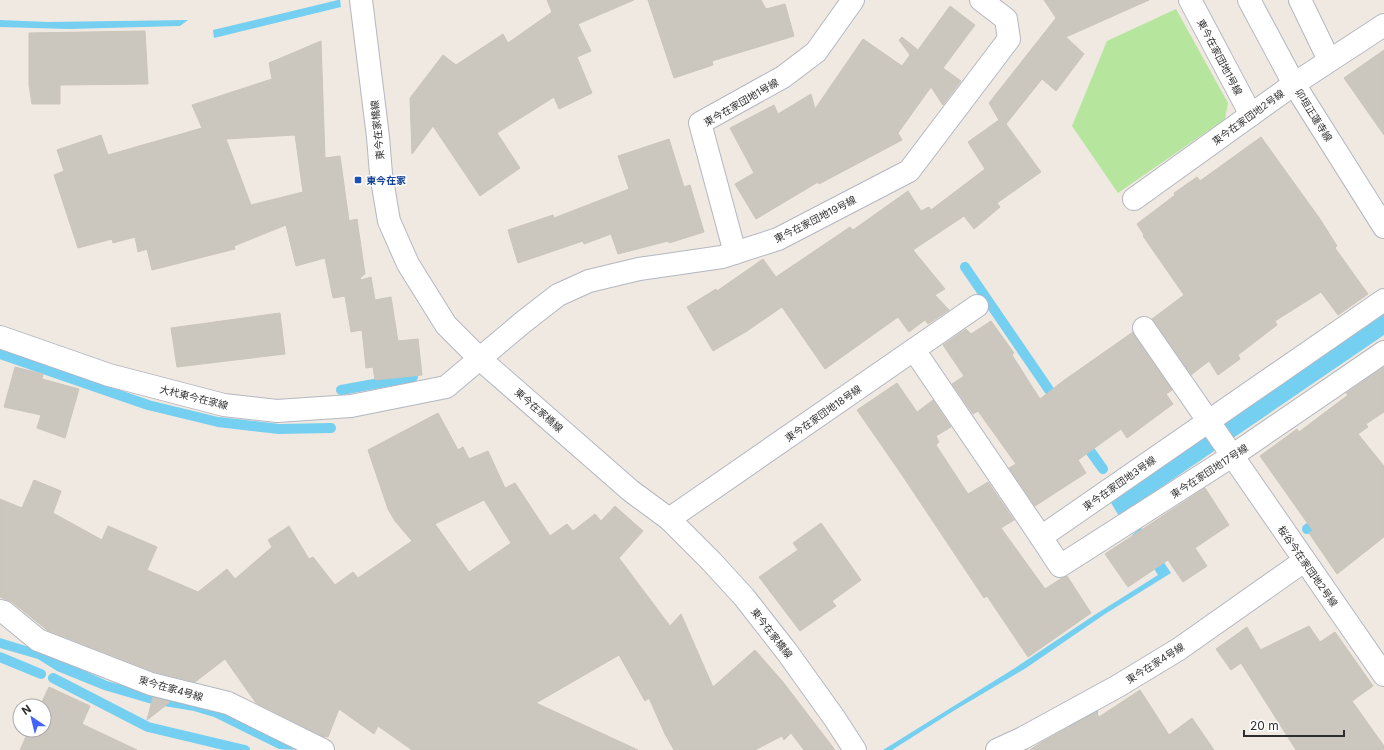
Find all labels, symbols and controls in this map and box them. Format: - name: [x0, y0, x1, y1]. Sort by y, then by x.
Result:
- street label: 東今在家団地1号線: [1195, 17, 1245, 97]
- street label: 東今在家団地1号線: [702, 76, 780, 128]
- street label: 卯垣正蓮寺線: [1293, 86, 1335, 144]
- street label: 東今在家団地2号線: [1210, 87, 1286, 147]
- street label: 東今在家橋線: [368, 100, 386, 160]
- place label: 東今在家: [366, 174, 406, 186]
- marker: 東今在家: [353, 175, 363, 185]
- street label: 東今在家団地19号線: [772, 193, 858, 245]
- street label: 東今在家団地18号線: [783, 382, 863, 444]
- street label: 大杙東今在家線: [159, 383, 229, 411]
- street label: 東今在家橋線: [512, 386, 566, 434]
- street label: 東今在家団地17号線: [1168, 442, 1250, 500]
- street label: 東今在家団地3号線: [1080, 453, 1158, 513]
- street label: 桜谷今在家団地2号線: [1276, 523, 1340, 609]
- street label: 東今在家橋線: [749, 606, 795, 660]
- street label: 東今在家4号線: [1124, 640, 1186, 686]
- street label: 東今在家4号線: [137, 673, 205, 703]
- north arrow: [12, 698, 52, 738]
- text: N: [19, 702, 34, 718]
- scale bar: [1244, 712, 1344, 738]
- text: 20 m: [1250, 718, 1279, 733]

